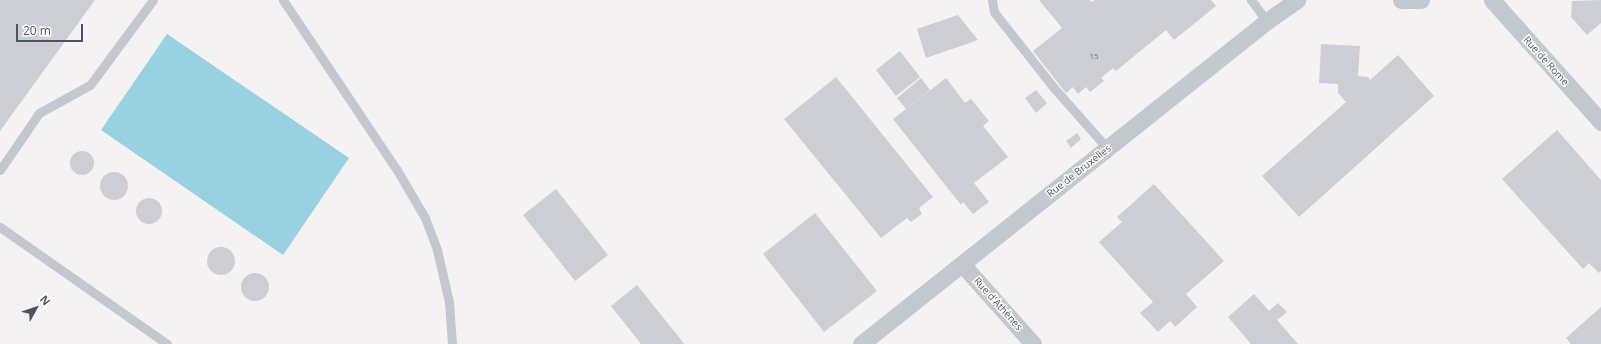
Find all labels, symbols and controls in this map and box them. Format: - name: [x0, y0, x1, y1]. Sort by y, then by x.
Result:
- scale bar: [18, 16, 85, 42]
- text: 20 m: [23, 22, 51, 39]
- street label: Rue de Rome: [1521, 34, 1571, 88]
- house number: 15: [1089, 51, 1099, 61]
- street label: Rue de Bruxelles: [1045, 142, 1113, 200]
- street label: Rue d'Athènes: [971, 275, 1025, 333]
- north arrow: [16, 288, 56, 328]
- text: N: [37, 292, 54, 308]

